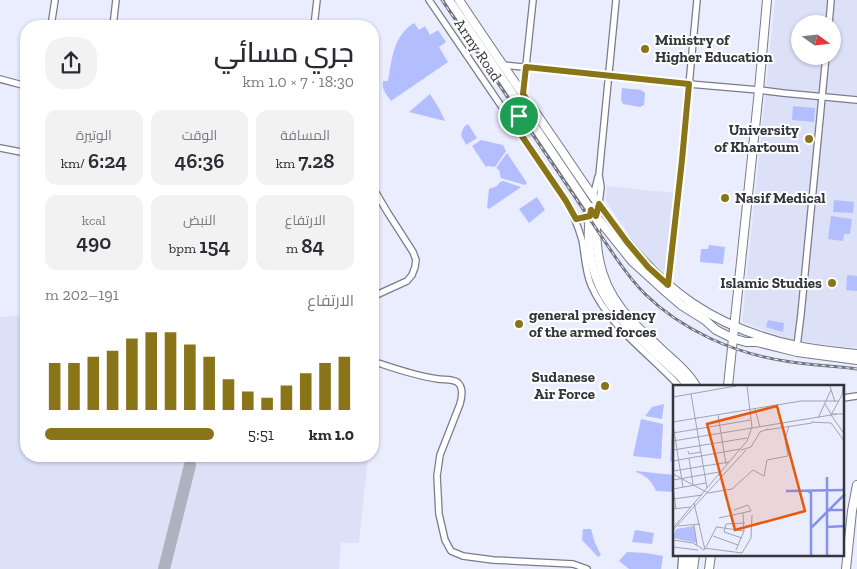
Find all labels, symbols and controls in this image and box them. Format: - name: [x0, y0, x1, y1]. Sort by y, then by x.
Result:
- street label: Army Road: [451, 15, 506, 85]
- north arrow: [791, 15, 841, 65]
- map controls: [791, 15, 841, 65]
- place label: Ministry of Higher Education: [655, 31, 773, 66]
- text: جري مسائي: [214, 36, 354, 69]
- button: share: [45, 37, 97, 89]
- marker: Ministry of Higher Education: [639, 43, 651, 55]
- text: 18:30 · 7 × 1.0 km: [242, 72, 354, 91]
- pin: [498, 95, 540, 137]
- icon: arrive: [505, 102, 533, 130]
- place label: University of Khartoum: [714, 121, 799, 156]
- text: الوتيرة: [76, 127, 112, 144]
- text: الوقت: [182, 127, 217, 144]
- text: المسافة: [280, 127, 330, 144]
- marker: University of Khartoum: [803, 133, 815, 145]
- text: 6:24: [88, 148, 127, 173]
- text: 46:36: [175, 148, 225, 173]
- text: 7.28: [298, 148, 335, 173]
- text: /km: [61, 155, 88, 172]
- text: km: [276, 155, 298, 172]
- place label: Nasif Medical: [735, 189, 826, 207]
- marker: Nasif Medical: [719, 192, 731, 204]
- text: kcal: [82, 212, 106, 229]
- text: النبض: [183, 212, 216, 229]
- text: الارتفاع: [285, 212, 326, 229]
- text: 490: [76, 229, 111, 254]
- text: 154: [199, 233, 230, 258]
- text: 84: [301, 233, 324, 258]
- text: bpm: [169, 240, 199, 257]
- text: m: [286, 240, 301, 257]
- place label: Islamic Studies: [720, 274, 822, 292]
- marker: Islamic Studies: [826, 277, 838, 289]
- text: 191–202 m: [45, 285, 119, 304]
- text: الارتفاع: [307, 291, 354, 310]
- place label: general presidency of the armed forces: [529, 306, 656, 341]
- marker: general presidency of the armed forces: [513, 318, 525, 330]
- place label: Sudanese Air Force: [531, 368, 595, 403]
- marker: Sudanese Air Force: [599, 380, 611, 392]
- inset map: [673, 385, 844, 556]
- text: 5:51: [248, 425, 274, 444]
- text: 1.0 km: [309, 425, 354, 444]

